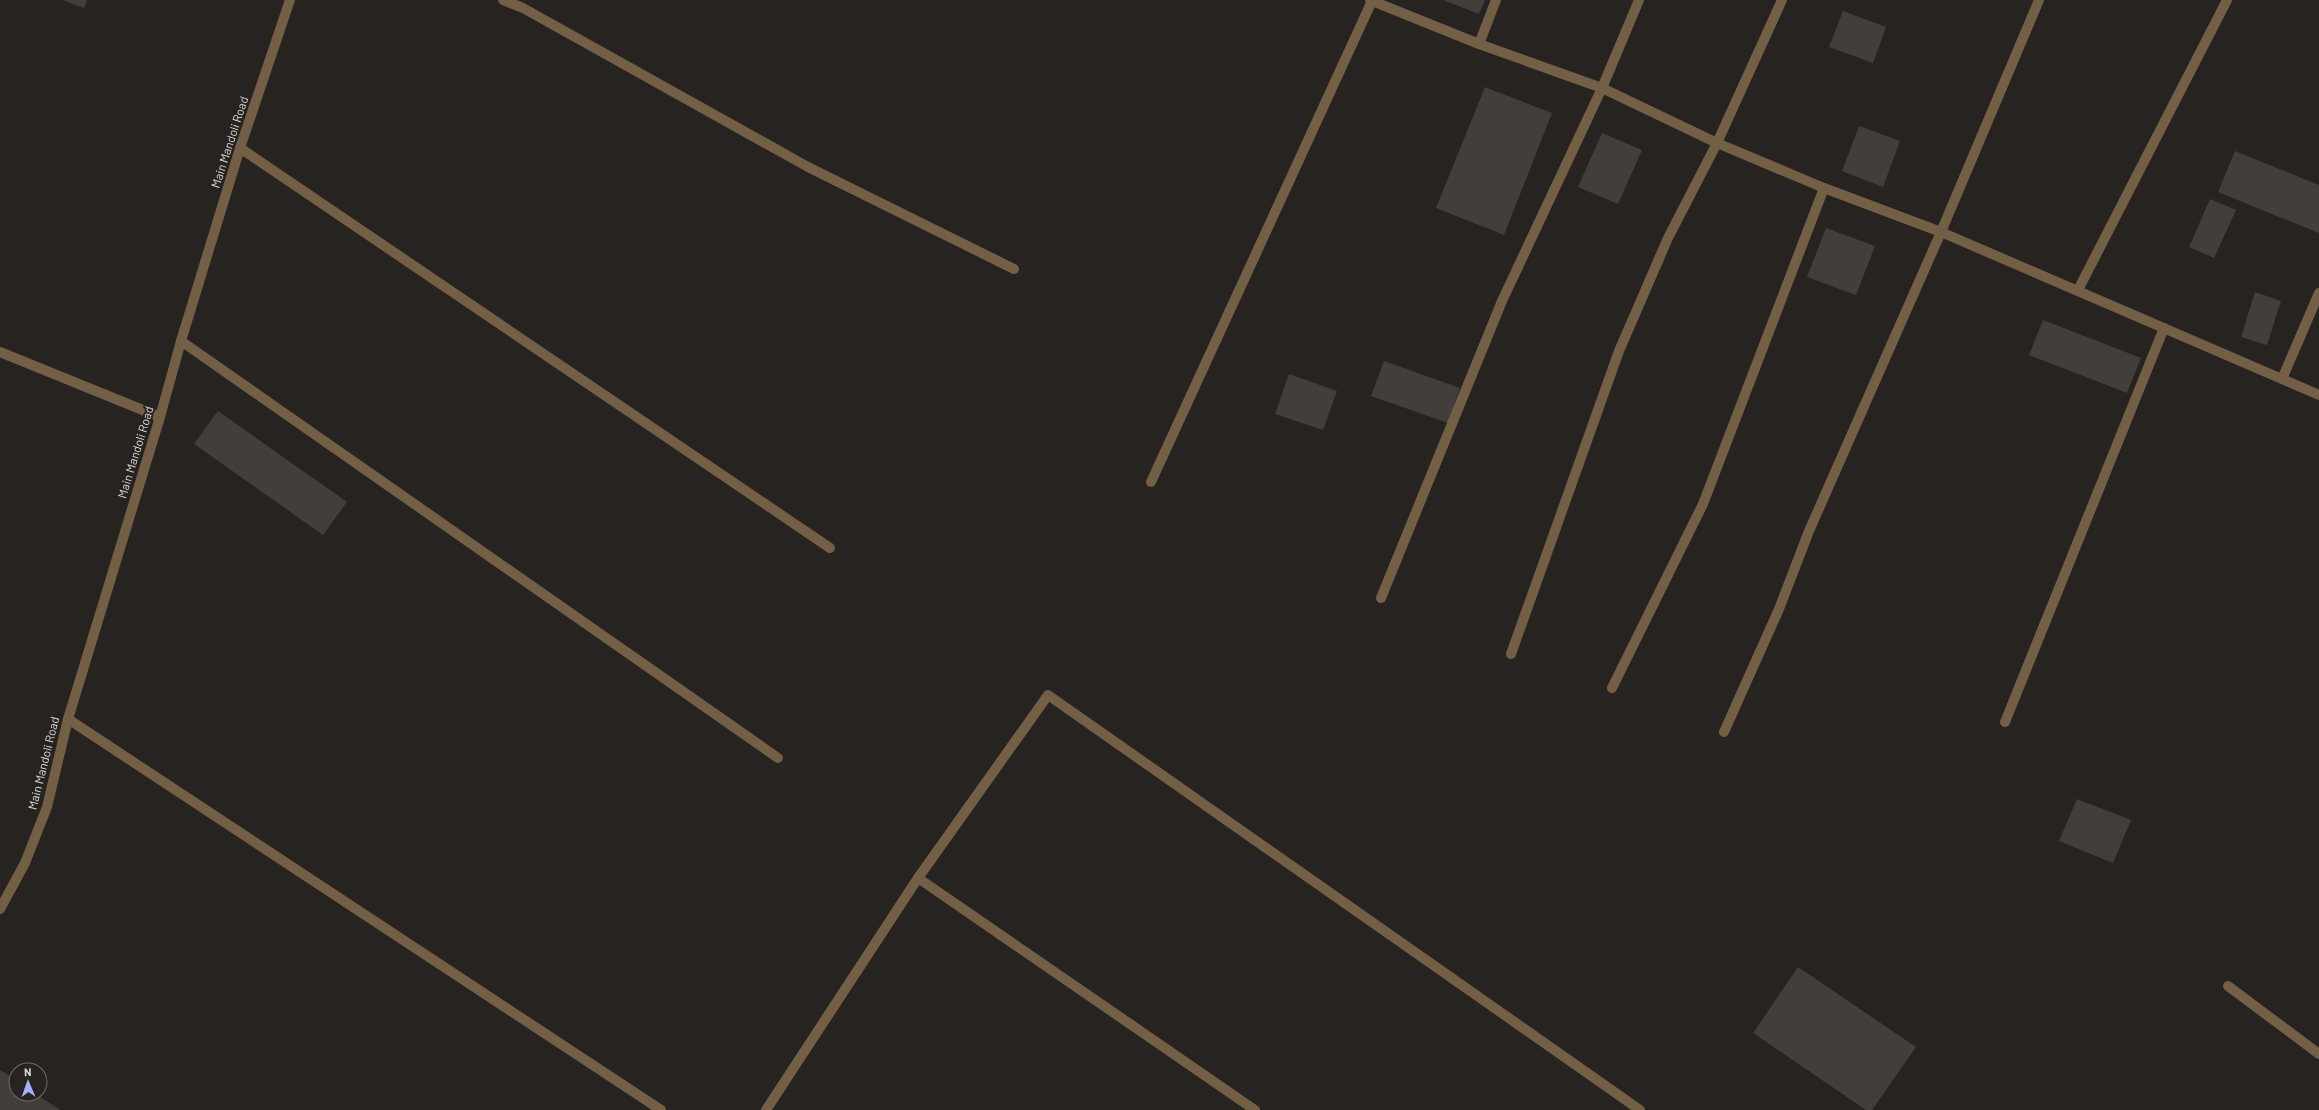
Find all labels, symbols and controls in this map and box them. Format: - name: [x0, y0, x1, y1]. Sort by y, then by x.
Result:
- street label: Main Mandoli Road: [208, 94, 250, 190]
- street label: Main Mandoli Road: [114, 404, 156, 500]
- street label: Main Mandoli Road: [25, 715, 61, 811]
- north arrow: [8, 1062, 48, 1102]
- text: N: [24, 1065, 32, 1078]

